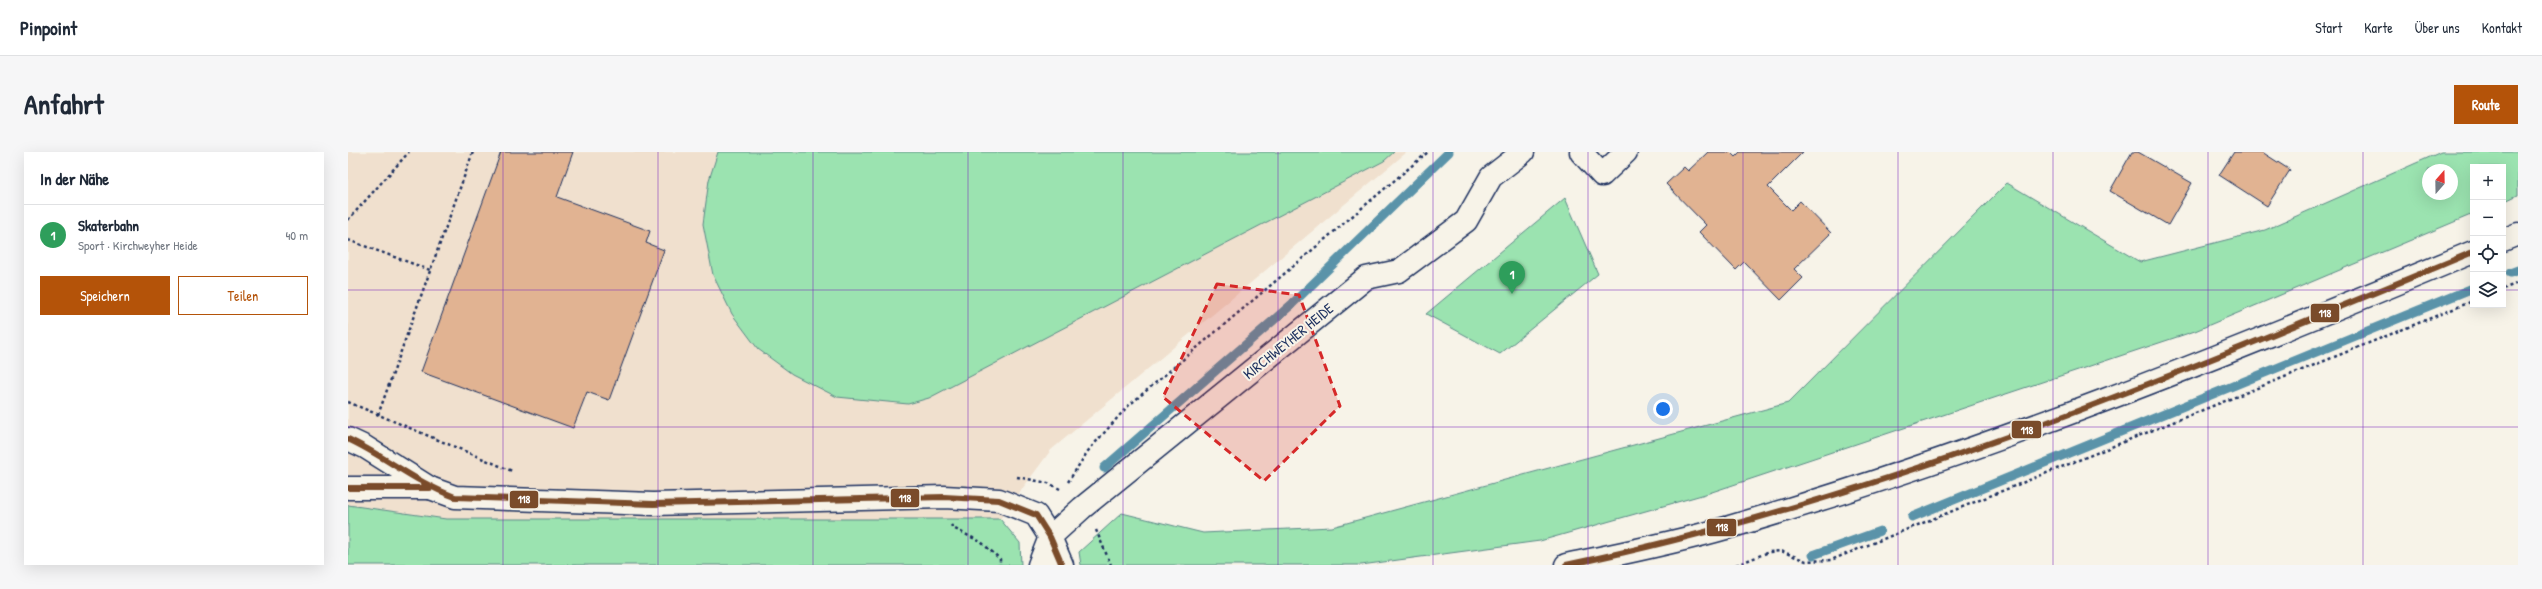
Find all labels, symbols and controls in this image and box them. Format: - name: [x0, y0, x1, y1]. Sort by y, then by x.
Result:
- text: Pinpoint: [20, 15, 77, 41]
- text: Start: [2315, 18, 2342, 37]
- text: Karte: [2364, 18, 2393, 37]
- text: Über uns: [2415, 18, 2460, 37]
- text: Kontakt: [2482, 18, 2522, 37]
- text: Anfahrt: [24, 85, 104, 123]
- button: Route: [2454, 85, 2518, 124]
- north arrow: [2422, 164, 2458, 200]
- map controls: [2470, 164, 2506, 308]
- button: +: [2470, 164, 2506, 200]
- text: In der Nähe: [40, 167, 109, 190]
- button: −: [2470, 200, 2506, 236]
- text: Skaterbahn: [78, 215, 139, 236]
- text: 1: [51, 226, 55, 244]
- text: 40 m: [285, 226, 308, 244]
- text: Sport · Kirchweyher Heide: [78, 236, 198, 254]
- button: locate: [2470, 236, 2506, 272]
- pin: 1: [1499, 261, 1525, 294]
- button: layers: [2470, 272, 2506, 308]
- button: Speichern: [40, 276, 170, 315]
- button: Teilen: [178, 276, 308, 315]
- street label: KIRCHWEYHER HEIDE: [1238, 298, 1338, 384]
- line badge: 118: [2310, 303, 2340, 323]
- text: 118: [2319, 306, 2332, 320]
- your location: [1653, 399, 1673, 419]
- line badge: 118: [2011, 420, 2042, 439]
- text: 118: [2021, 423, 2034, 437]
- line badge: 118: [890, 488, 920, 508]
- line badge: 118: [509, 490, 539, 509]
- text: 118: [899, 491, 912, 505]
- text: 118: [518, 492, 531, 506]
- line badge: 118: [1706, 518, 1737, 537]
- text: 118: [1716, 520, 1729, 534]

